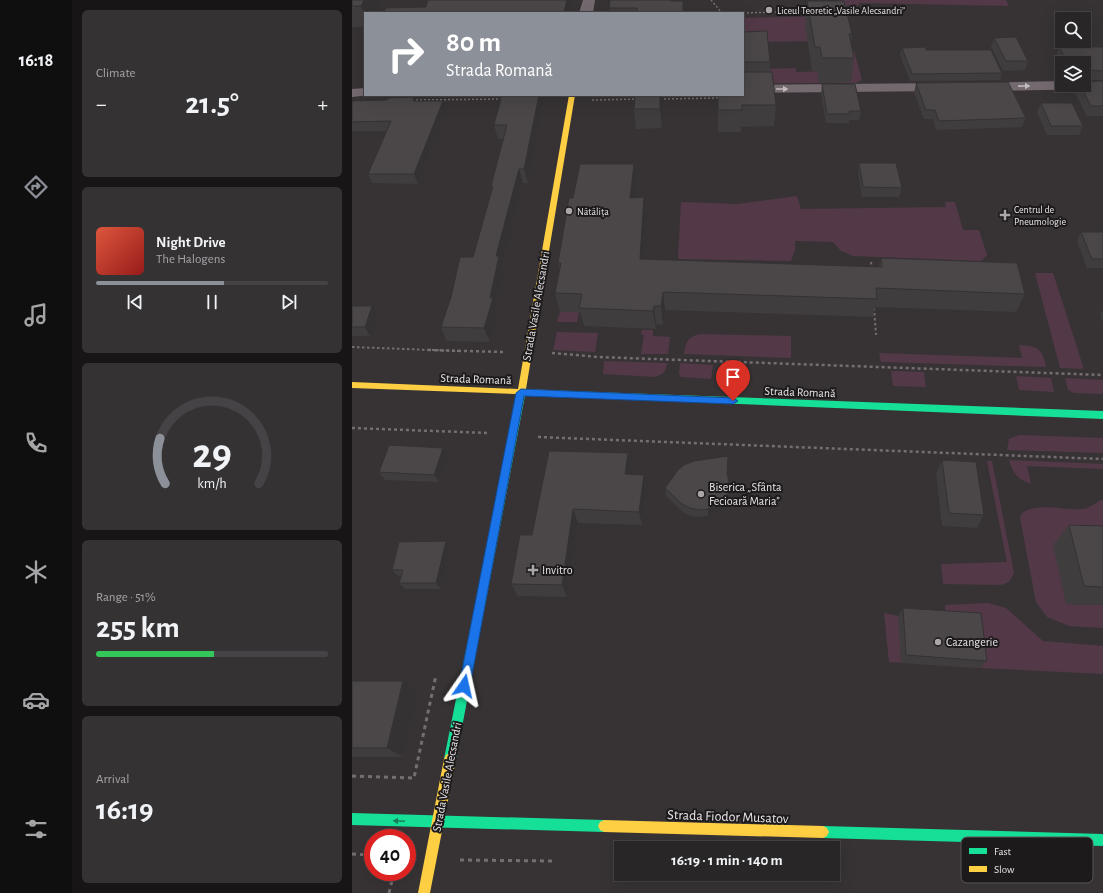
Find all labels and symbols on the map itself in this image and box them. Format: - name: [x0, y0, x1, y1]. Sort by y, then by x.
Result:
- marker: Liceul Teoretic „Vasile Alecsandri”: [764, 5, 774, 15]
- place label: Liceul Teoretic „Vasile Alecsandri”: [777, 6, 905, 16]
- one-way arrow: [1018, 83, 1031, 89]
- one-way arrow: [776, 86, 789, 92]
- place label: Centrul de Pneumologie: [1014, 205, 1066, 227]
- marker: Nătălița: [564, 206, 574, 216]
- place label: Nătălița: [577, 207, 609, 218]
- marker: Centrul de Pneumologie: [999, 209, 1011, 221]
- street label: Strada Vasile Alecsandri: [520, 250, 552, 362]
- pin: [716, 360, 750, 401]
- street label: Strada Romană: [440, 372, 512, 386]
- street label: Strada Romană: [764, 385, 836, 399]
- place label: Biserica „Sfânta Fecioară Maria”: [709, 481, 782, 507]
- marker: Biserica „Sfânta Fecioară Maria”: [696, 489, 706, 499]
- marker: Invitro: [527, 564, 539, 576]
- place label: Invitro: [542, 564, 573, 576]
- place label: Cazangerie: [946, 636, 998, 648]
- marker: Cazangerie: [933, 637, 943, 647]
- position arrow: [443, 665, 485, 707]
- street label: Strada Vasile Alecsandri: [431, 721, 463, 833]
- street label: Strada Fiodor Musatov: [667, 808, 789, 826]
- one-way arrow: [392, 818, 405, 824]
- speed limit sign: 40: [364, 829, 416, 881]
- legend: [961, 837, 1093, 883]
- text: Fast: [994, 846, 1012, 857]
- text: Slow: [994, 864, 1015, 875]

